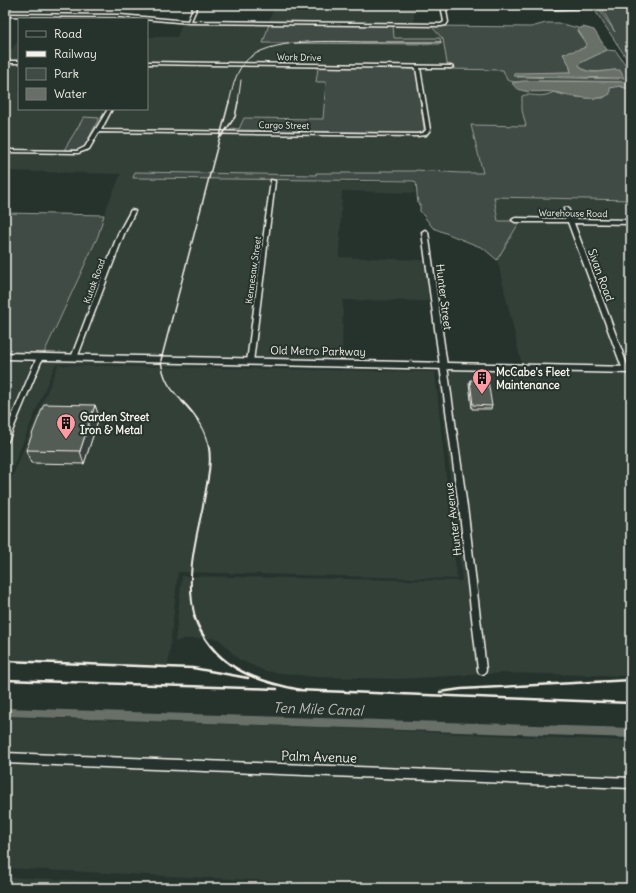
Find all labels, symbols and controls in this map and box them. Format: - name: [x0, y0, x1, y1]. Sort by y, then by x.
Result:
- legend: [18, 18, 148, 110]
- text: Road: [54, 26, 82, 41]
- text: Railway: [54, 46, 97, 61]
- street label: Work Drive: [277, 51, 322, 63]
- text: Park: [54, 66, 79, 81]
- text: Water: [54, 86, 87, 101]
- street label: Cargo Street: [259, 119, 309, 131]
- street label: Warehouse Road: [538, 207, 608, 219]
- street label: Kennesaw Street: [243, 236, 263, 304]
- street label: Sivan Road: [585, 247, 617, 304]
- street label: Kutak Road: [81, 257, 107, 305]
- street label: Hunter Street: [433, 263, 455, 331]
- street label: Old Metro Parkway: [270, 343, 366, 359]
- place label: McCabe's Fleet Maintenance: [496, 365, 570, 392]
- building icon: McCabe's Fleet Maintenance: [471, 367, 493, 395]
- place label: Garden Street Iron & Metal: [80, 410, 150, 437]
- building icon: Garden Street Iron & Metal: [55, 412, 77, 440]
- street label: Hunter Avenue: [442, 481, 464, 557]
- water label: Ten Mile Canal: [273, 698, 365, 720]
- street label: Palm Avenue: [281, 747, 357, 767]

